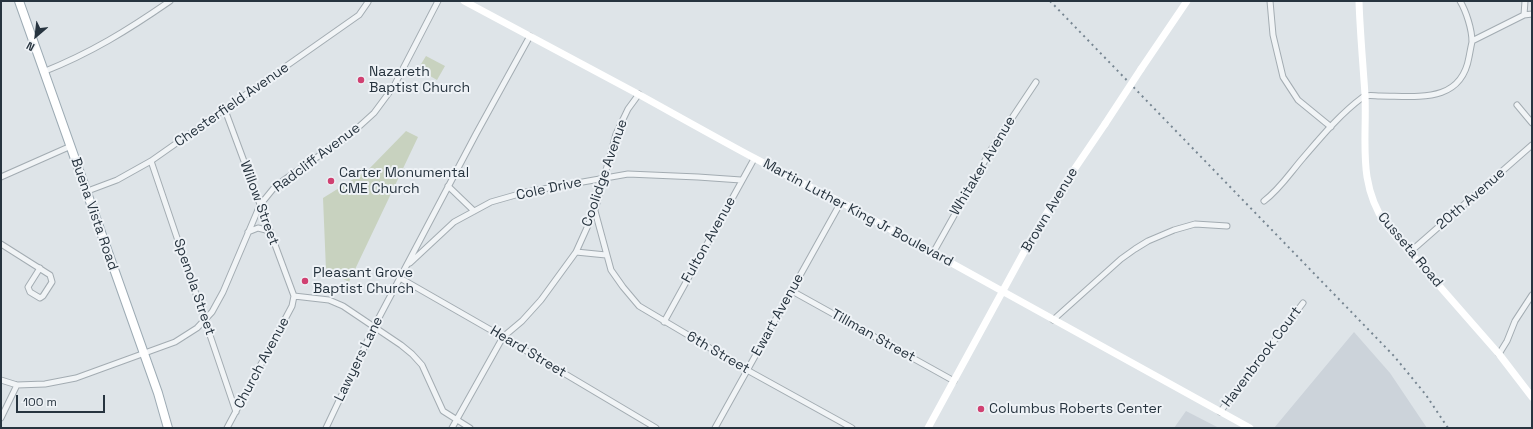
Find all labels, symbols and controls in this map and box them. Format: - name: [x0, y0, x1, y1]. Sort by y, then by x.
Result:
- north arrow: [16, 16, 56, 56]
- text: N: [24, 39, 37, 55]
- street label: Chesterfield Avenue: [172, 59, 292, 151]
- place label: Nazareth Baptist Church: [369, 64, 470, 96]
- marker: Nazareth Baptist Church: [356, 75, 366, 85]
- street label: Whitaker Avenue: [947, 113, 1019, 219]
- street label: Coolidge Avenue: [579, 117, 631, 229]
- street label: Radcliff Avenue: [270, 120, 364, 196]
- street label: Buena Vista Road: [67, 155, 121, 273]
- street label: Martin Luther King Jr Boulevard: [760, 156, 956, 270]
- street label: Willow Street: [236, 158, 282, 248]
- place label: Carter Monumental CME Church: [339, 165, 469, 198]
- street label: Brown Avenue: [1018, 165, 1082, 255]
- street label: 20th Avenue: [1433, 165, 1509, 233]
- street label: Cole Drive: [515, 174, 583, 204]
- marker: Carter Monumental CME Church: [326, 176, 336, 186]
- street label: Fulton Avenue: [678, 194, 740, 286]
- street label: Cusseta Road: [1374, 209, 1446, 291]
- street label: Spenola Street: [170, 237, 218, 337]
- place label: Pleasant Grove Baptist Church: [313, 265, 414, 298]
- street label: Ewart Avenue: [748, 271, 808, 359]
- marker: Pleasant Grove Baptist Church: [300, 276, 310, 286]
- street label: Havenbrook Court: [1219, 303, 1305, 411]
- street label: Tillman Street: [828, 306, 918, 366]
- street label: Church Avenue: [231, 314, 293, 412]
- street label: Lawyers Lane: [331, 314, 387, 404]
- street label: Heard Street: [487, 323, 569, 381]
- street label: 6th Street: [683, 328, 753, 378]
- scale bar: [18, 387, 107, 413]
- text: 100 m: [23, 394, 57, 410]
- place label: Columbus Roberts Center: [989, 401, 1162, 417]
- marker: Columbus Roberts Center: [976, 404, 986, 414]

